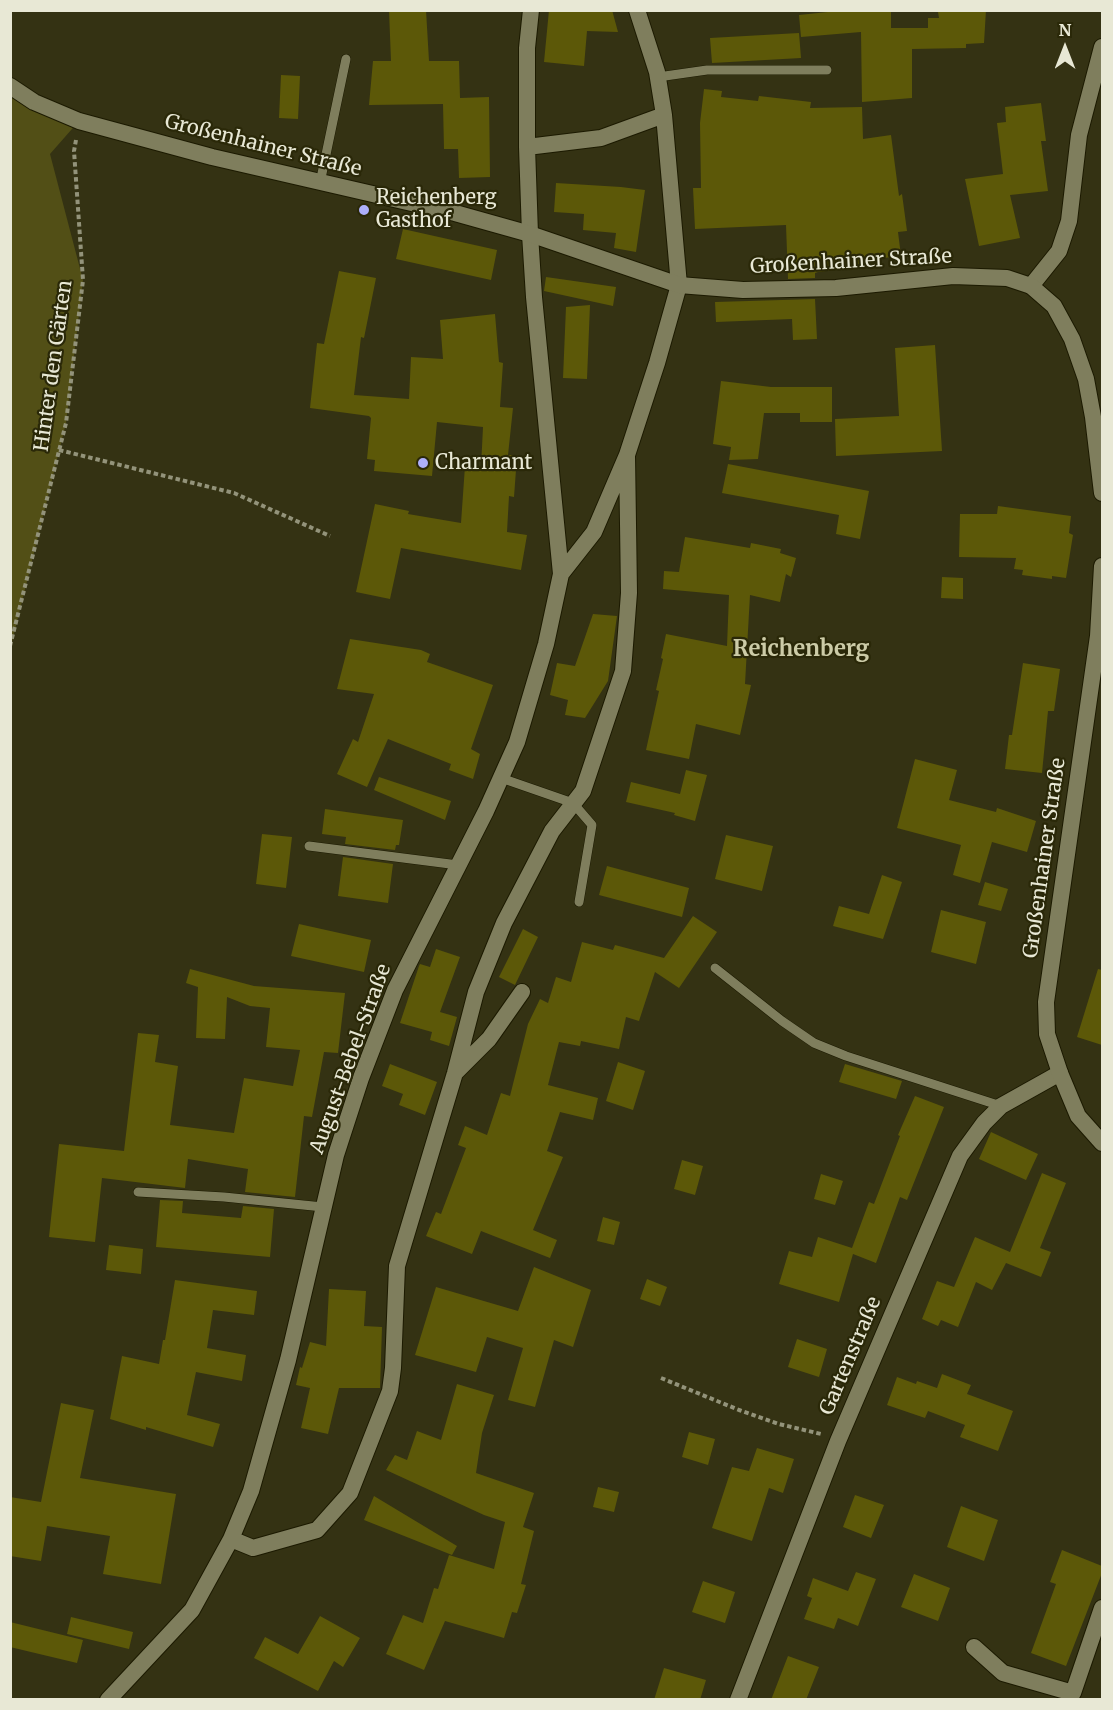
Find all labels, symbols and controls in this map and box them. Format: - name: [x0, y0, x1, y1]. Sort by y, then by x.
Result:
- north arrow: [1035, 18, 1095, 78]
- text: N: [1059, 20, 1071, 40]
- street label: Großenhainer Straße: [162, 110, 364, 182]
- place label: Reichenberg Gasthof: [376, 186, 497, 233]
- marker: Reichenberg Gasthof: [357, 203, 371, 217]
- street label: Großenhainer Straße: [750, 245, 952, 279]
- street label: Hinter den Gärten: [30, 279, 78, 453]
- place label: Charmant: [435, 451, 532, 475]
- marker: Charmant: [416, 456, 430, 470]
- district label: Reichenberg: [733, 637, 869, 663]
- street label: Großenhainer Straße: [1019, 756, 1071, 960]
- street label: August-Bebel-Straße: [305, 961, 397, 1157]
- street label: Gartenstraße: [815, 1293, 887, 1419]

